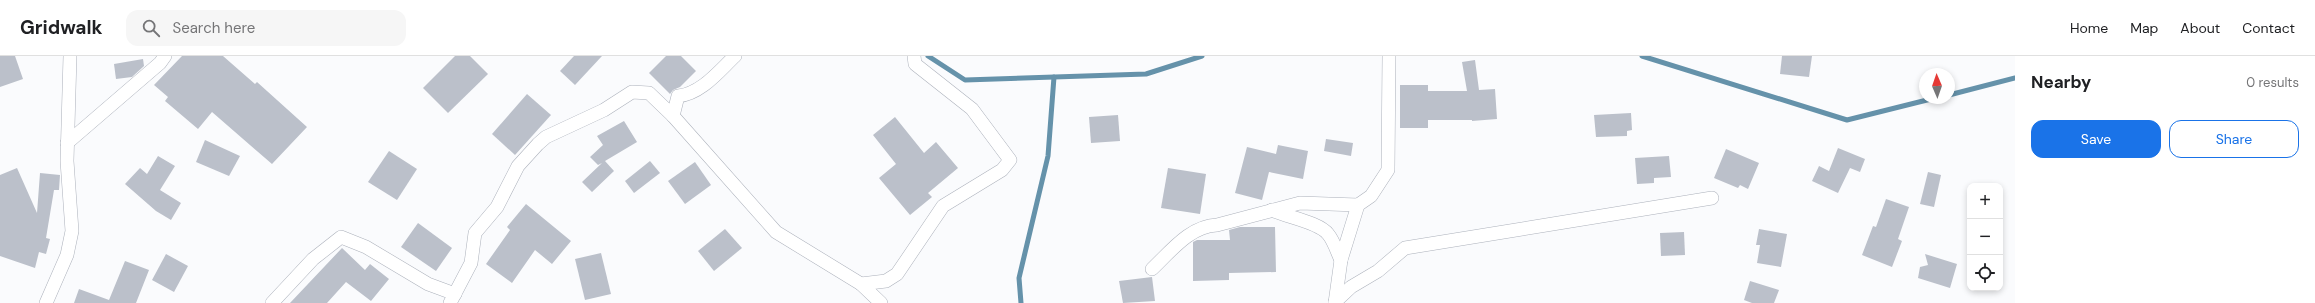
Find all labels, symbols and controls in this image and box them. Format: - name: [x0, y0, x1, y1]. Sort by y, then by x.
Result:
- search box: [126, 10, 406, 46]
- text: Gridwalk: [20, 15, 102, 40]
- icon: search: [140, 17, 162, 39]
- text: Search here: [172, 18, 255, 38]
- text: Home: [2070, 19, 2108, 37]
- text: Map: [2130, 19, 2158, 37]
- text: About: [2180, 19, 2220, 37]
- text: Contact: [2242, 19, 2295, 37]
- north arrow: [1919, 68, 1955, 104]
- text: Nearby: [2031, 71, 2091, 93]
- text: 0 results: [2246, 74, 2299, 91]
- button: Save: [2031, 120, 2161, 158]
- button: Share: [2169, 120, 2299, 158]
- map controls: [1967, 183, 2003, 291]
- button: +: [1967, 183, 2003, 219]
- button: −: [1967, 219, 2003, 255]
- button: locate: [1967, 255, 2003, 291]

